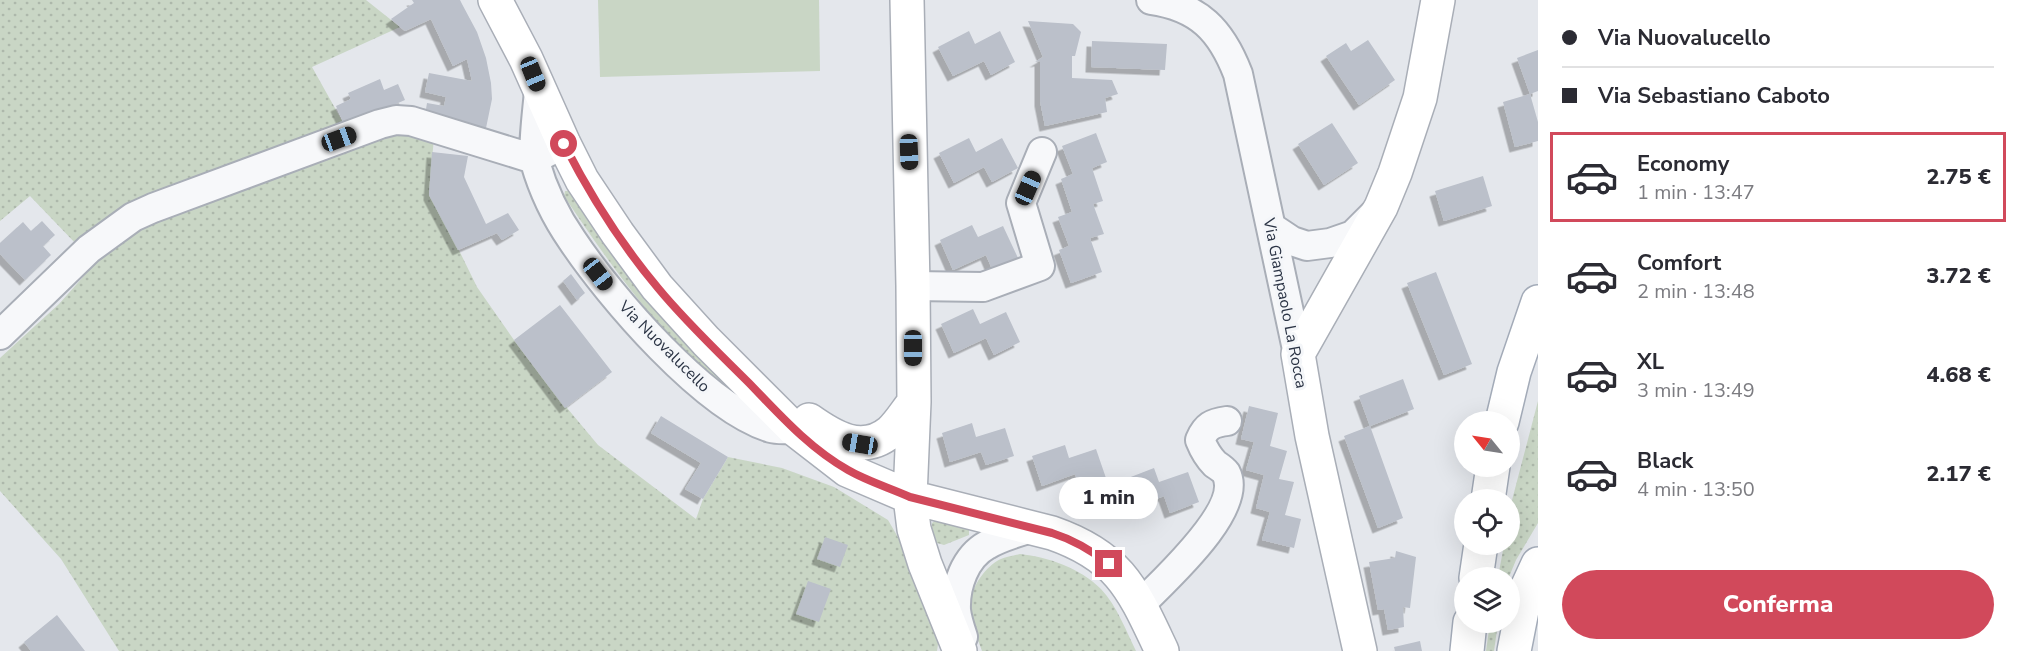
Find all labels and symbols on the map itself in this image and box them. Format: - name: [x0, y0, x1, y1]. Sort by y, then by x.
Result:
- car: [518, 54, 548, 94]
- car: [319, 124, 359, 154]
- route start: [550, 130, 577, 157]
- car: [899, 134, 919, 170]
- car: [1012, 168, 1044, 208]
- street label: Via Giampaolo La Rocca: [1258, 215, 1312, 390]
- car: [580, 254, 616, 294]
- street label: Via Nuovalucello: [613, 295, 715, 397]
- car: [904, 330, 922, 366]
- north arrow: [1454, 411, 1520, 477]
- car: [841, 432, 879, 456]
- callout: 1 min: [1060, 477, 1158, 519]
- route end: [1095, 550, 1122, 577]

